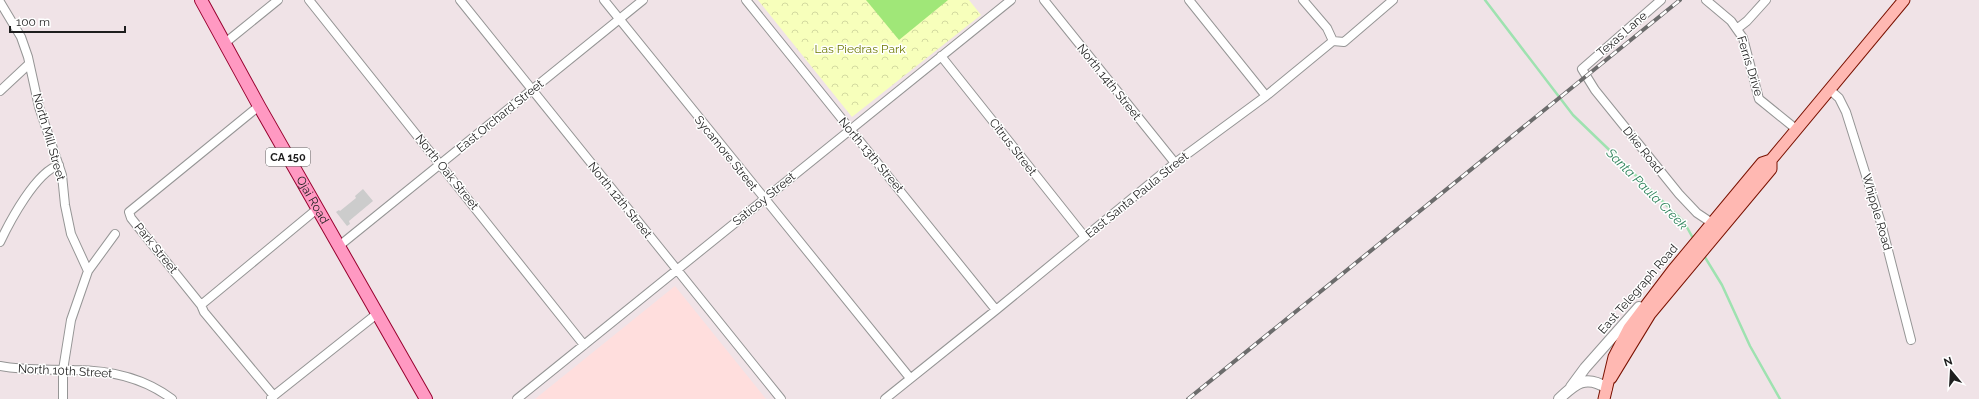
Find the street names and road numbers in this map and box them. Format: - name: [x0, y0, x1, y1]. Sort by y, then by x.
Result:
- street label: Texas Lane: [1594, 8, 1650, 60]
- street label: Ferris Drive: [1734, 34, 1766, 98]
- street label: North 14th Street: [1074, 41, 1144, 123]
- street label: East Orchard Street: [454, 77, 546, 155]
- street label: North Mill Street: [30, 92, 68, 182]
- street label: Sycamore Street: [692, 113, 760, 193]
- street label: North 13th Street: [836, 115, 906, 195]
- street label: Citrus Street: [986, 116, 1040, 178]
- street label: Dike Road: [1620, 124, 1666, 176]
- street label: North Oak Street: [412, 132, 482, 212]
- road number: CA 150: [266, 148, 310, 166]
- street label: East Santa Paula Street: [1083, 149, 1191, 241]
- street label: North 12th Street: [585, 159, 655, 241]
- street label: Saticoy Street: [730, 170, 798, 228]
- street label: Whipple Road: [1859, 172, 1895, 252]
- street label: Ojai Road: [293, 174, 332, 226]
- street label: Park Street: [131, 220, 181, 276]
- street label: East Telegraph Road: [1595, 241, 1681, 337]
- street label: North 10th Street: [17, 362, 113, 380]

